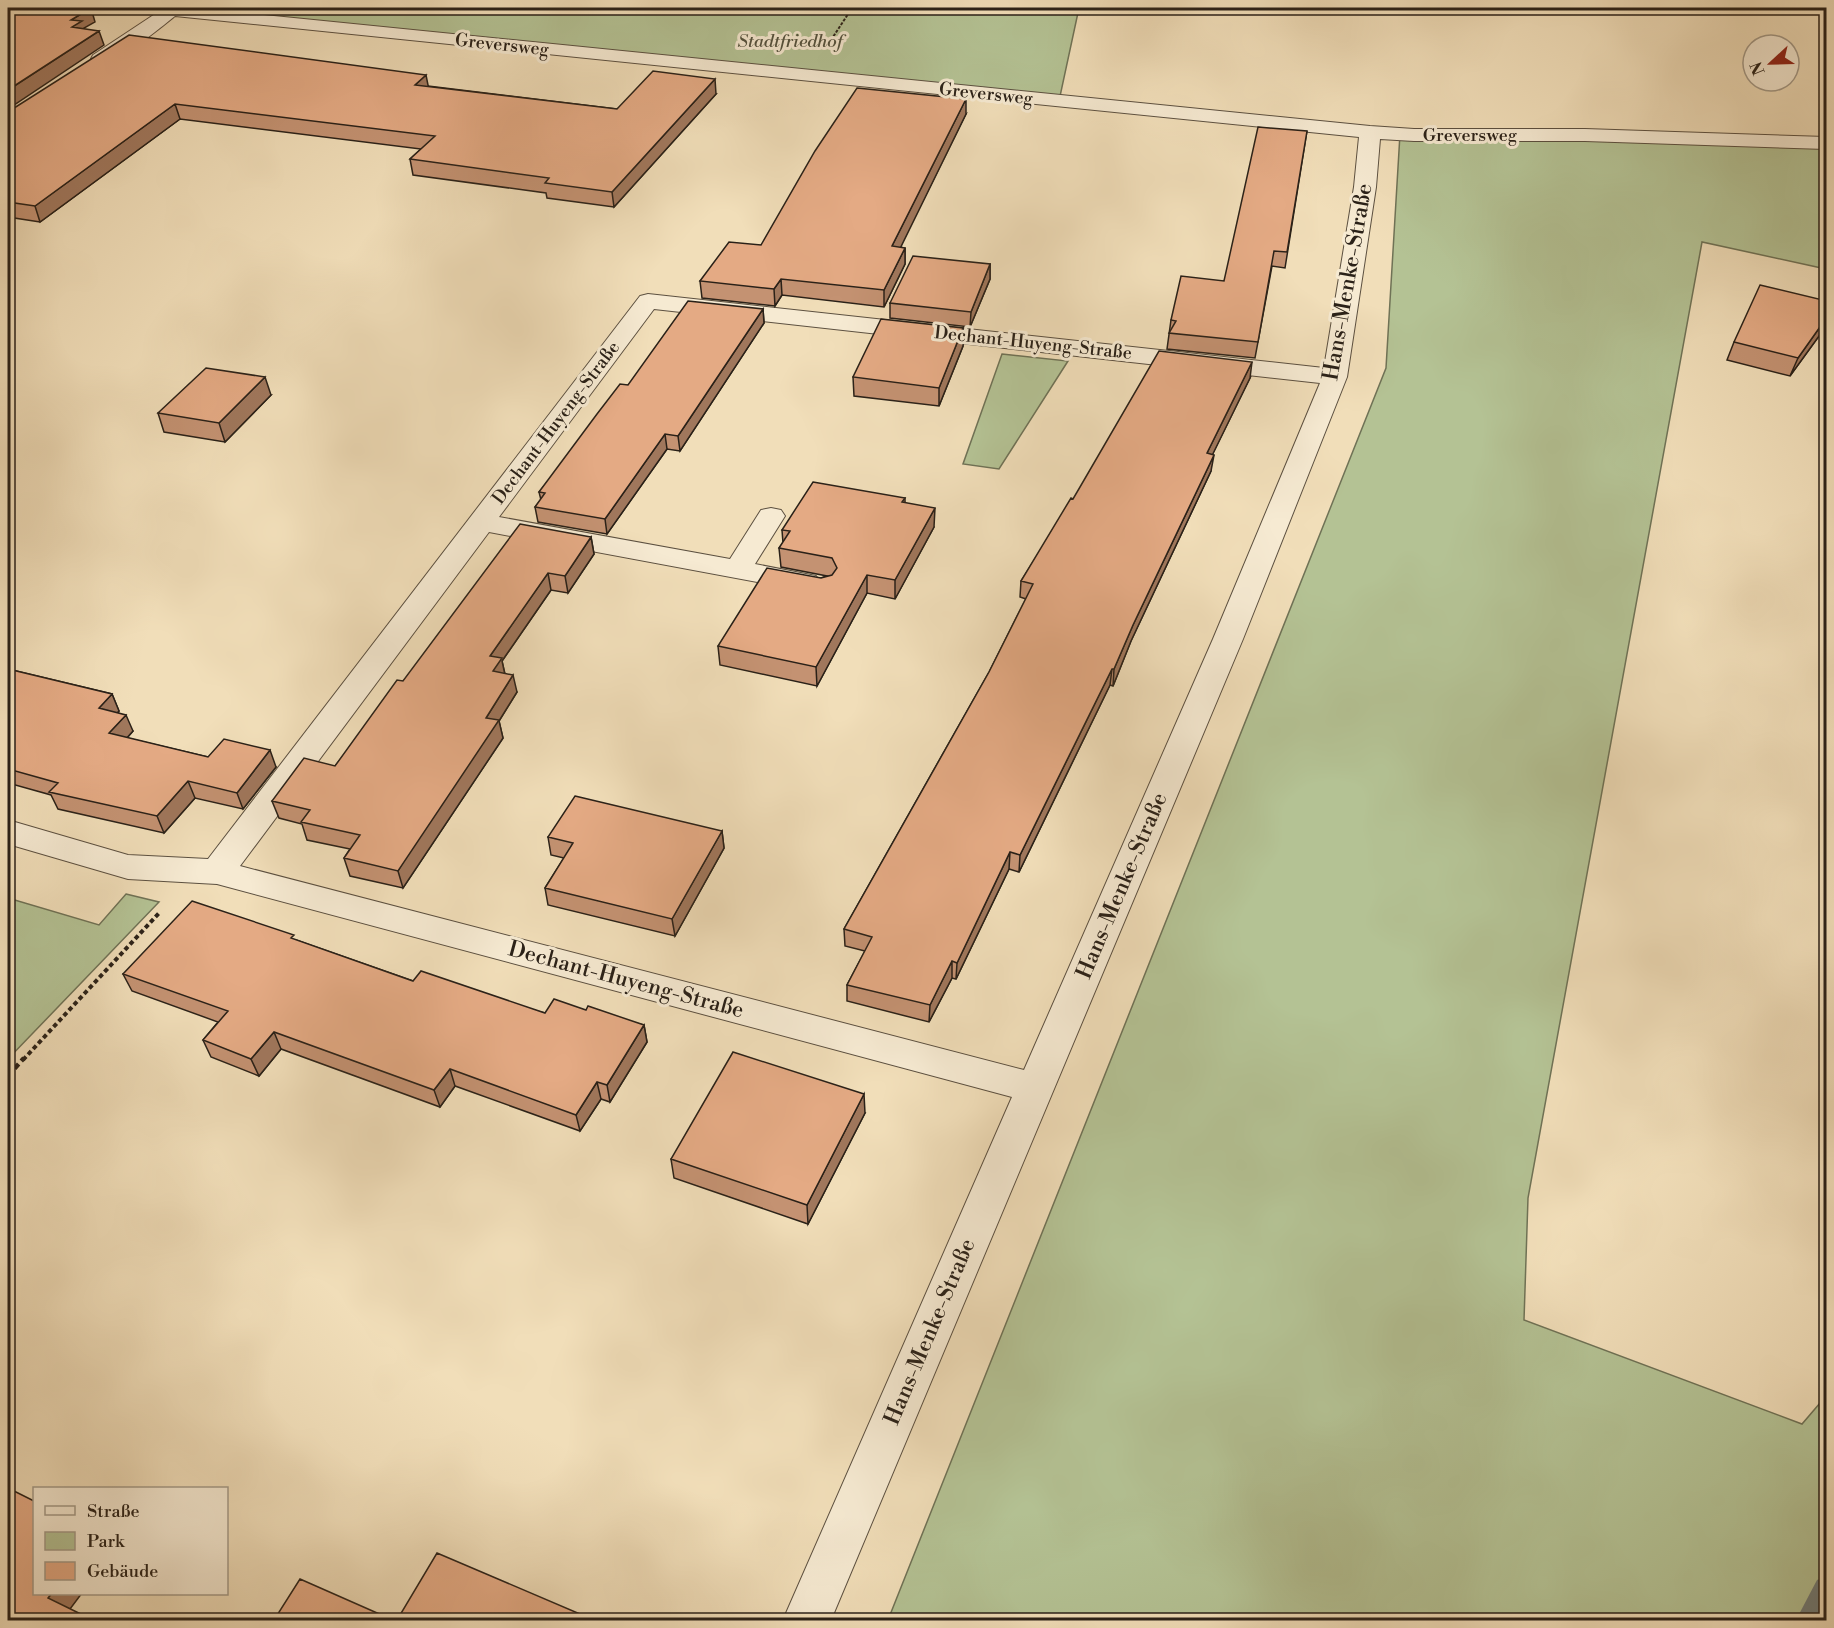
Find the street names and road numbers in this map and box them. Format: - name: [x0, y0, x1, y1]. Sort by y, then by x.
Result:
- street label: Greversweg: [454, 29, 551, 61]
- street label: Greversweg: [938, 78, 1035, 110]
- street label: Greversweg: [1423, 124, 1518, 147]
- street label: Hans-Menke-Straße: [1317, 181, 1379, 383]
- street label: Dechant-Huyeng-Straße: [933, 321, 1133, 365]
- street label: Dechant-Huyeng-Straße: [487, 337, 625, 509]
- street label: Hans-Menke-Straße: [1071, 789, 1173, 983]
- street label: Dechant-Huyeng-Straße: [505, 936, 747, 1024]
- street label: Hans-Menke-Straße: [879, 1235, 981, 1429]

